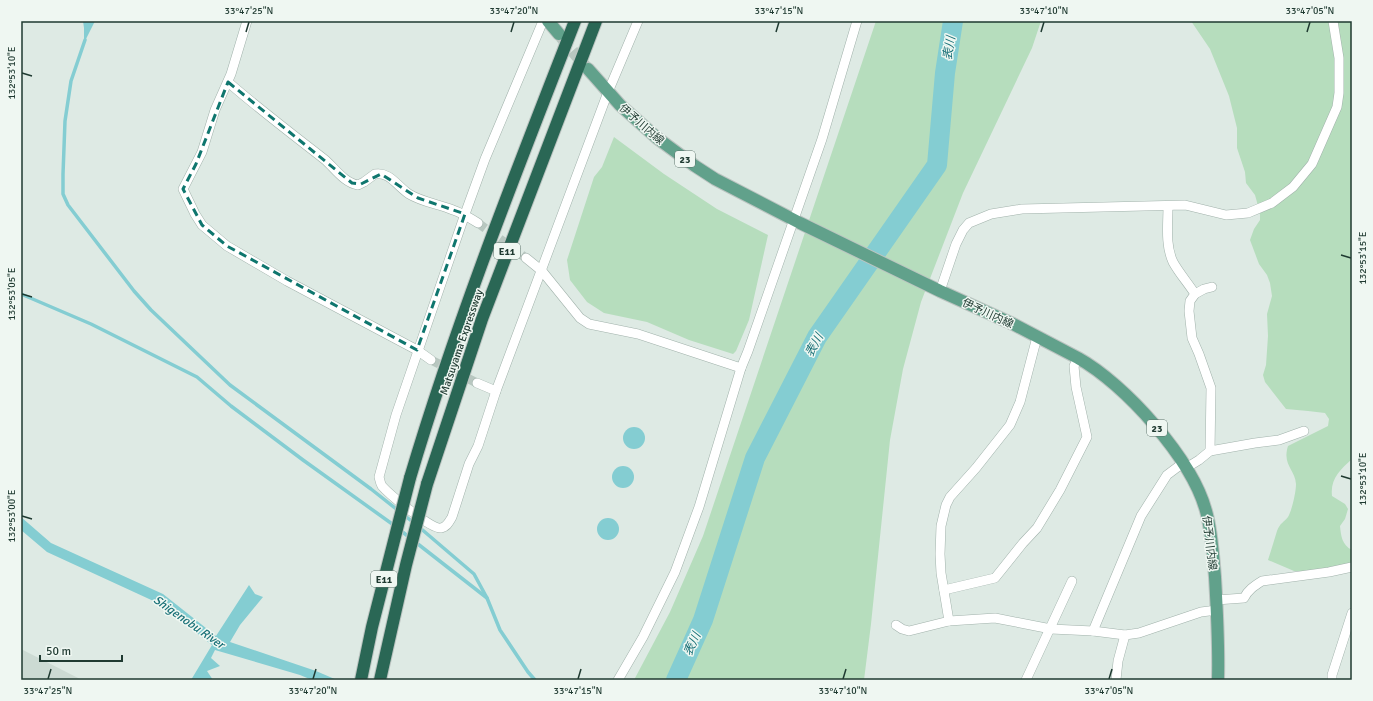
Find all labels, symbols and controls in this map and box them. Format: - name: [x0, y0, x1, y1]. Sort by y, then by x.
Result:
- text: 33°47'25"N: [225, 5, 273, 17]
- text: 33°47'20"N: [490, 5, 538, 17]
- text: 33°47'15"N: [755, 5, 803, 17]
- text: 33°47'10"N: [1020, 5, 1068, 17]
- text: 33°47'05"N: [1286, 5, 1334, 17]
- water label: 表川: [940, 33, 959, 61]
- text: 132°53'10"E: [6, 46, 18, 100]
- street label: 伊予川内線: [617, 101, 667, 147]
- road number: 23: [675, 151, 695, 167]
- text: 132°53'15"E: [1357, 231, 1369, 285]
- road number: E11: [494, 243, 520, 259]
- text: 132°53'05"E: [6, 267, 18, 321]
- street label: Matsuyama Expressway: [437, 287, 486, 397]
- street label: 伊予川内線: [960, 296, 1015, 331]
- water label: 表川: [802, 329, 828, 359]
- road number: 23: [1147, 420, 1167, 436]
- text: 132°53'10"E: [1357, 452, 1369, 506]
- text: 132°53'00"E: [6, 489, 18, 543]
- street label: 伊予川内線: [1200, 515, 1219, 571]
- road number: E11: [371, 571, 397, 587]
- water label: Shigenobu River: [150, 592, 228, 653]
- water label: 表川: [681, 628, 705, 658]
- scale bar: [40, 637, 122, 663]
- text: 50 m: [46, 644, 71, 659]
- text: 33°47'25"N: [24, 685, 72, 697]
- text: 33°47'20"N: [289, 685, 337, 697]
- text: 33°47'15"N: [554, 685, 602, 697]
- text: 33°47'10"N: [819, 685, 867, 697]
- text: 33°47'05"N: [1085, 685, 1133, 697]

